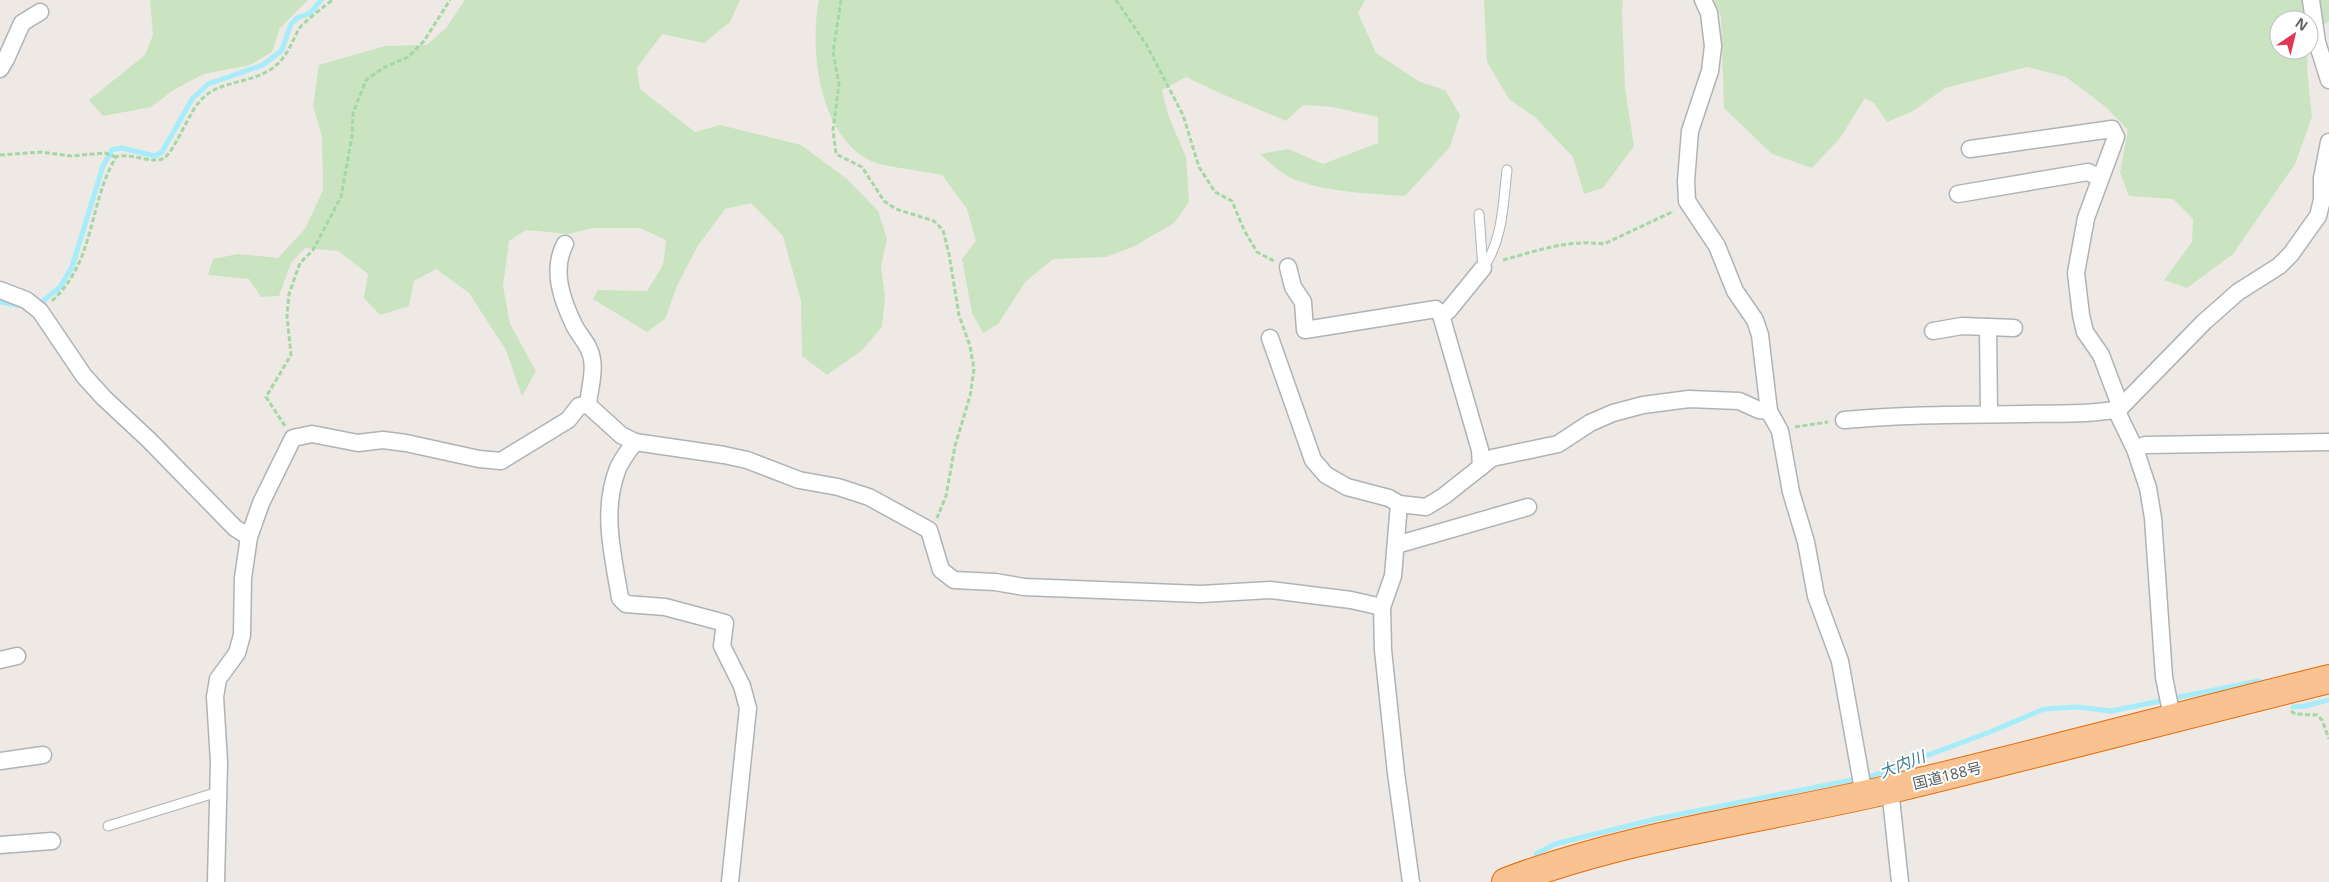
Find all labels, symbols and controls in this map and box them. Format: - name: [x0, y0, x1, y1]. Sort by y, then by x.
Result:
- north arrow: [2269, 10, 2319, 60]
- text: N: [2292, 13, 2312, 35]
- water label: 大内川: [1876, 744, 1930, 783]
- street label: 国道188号: [1910, 757, 1984, 793]

